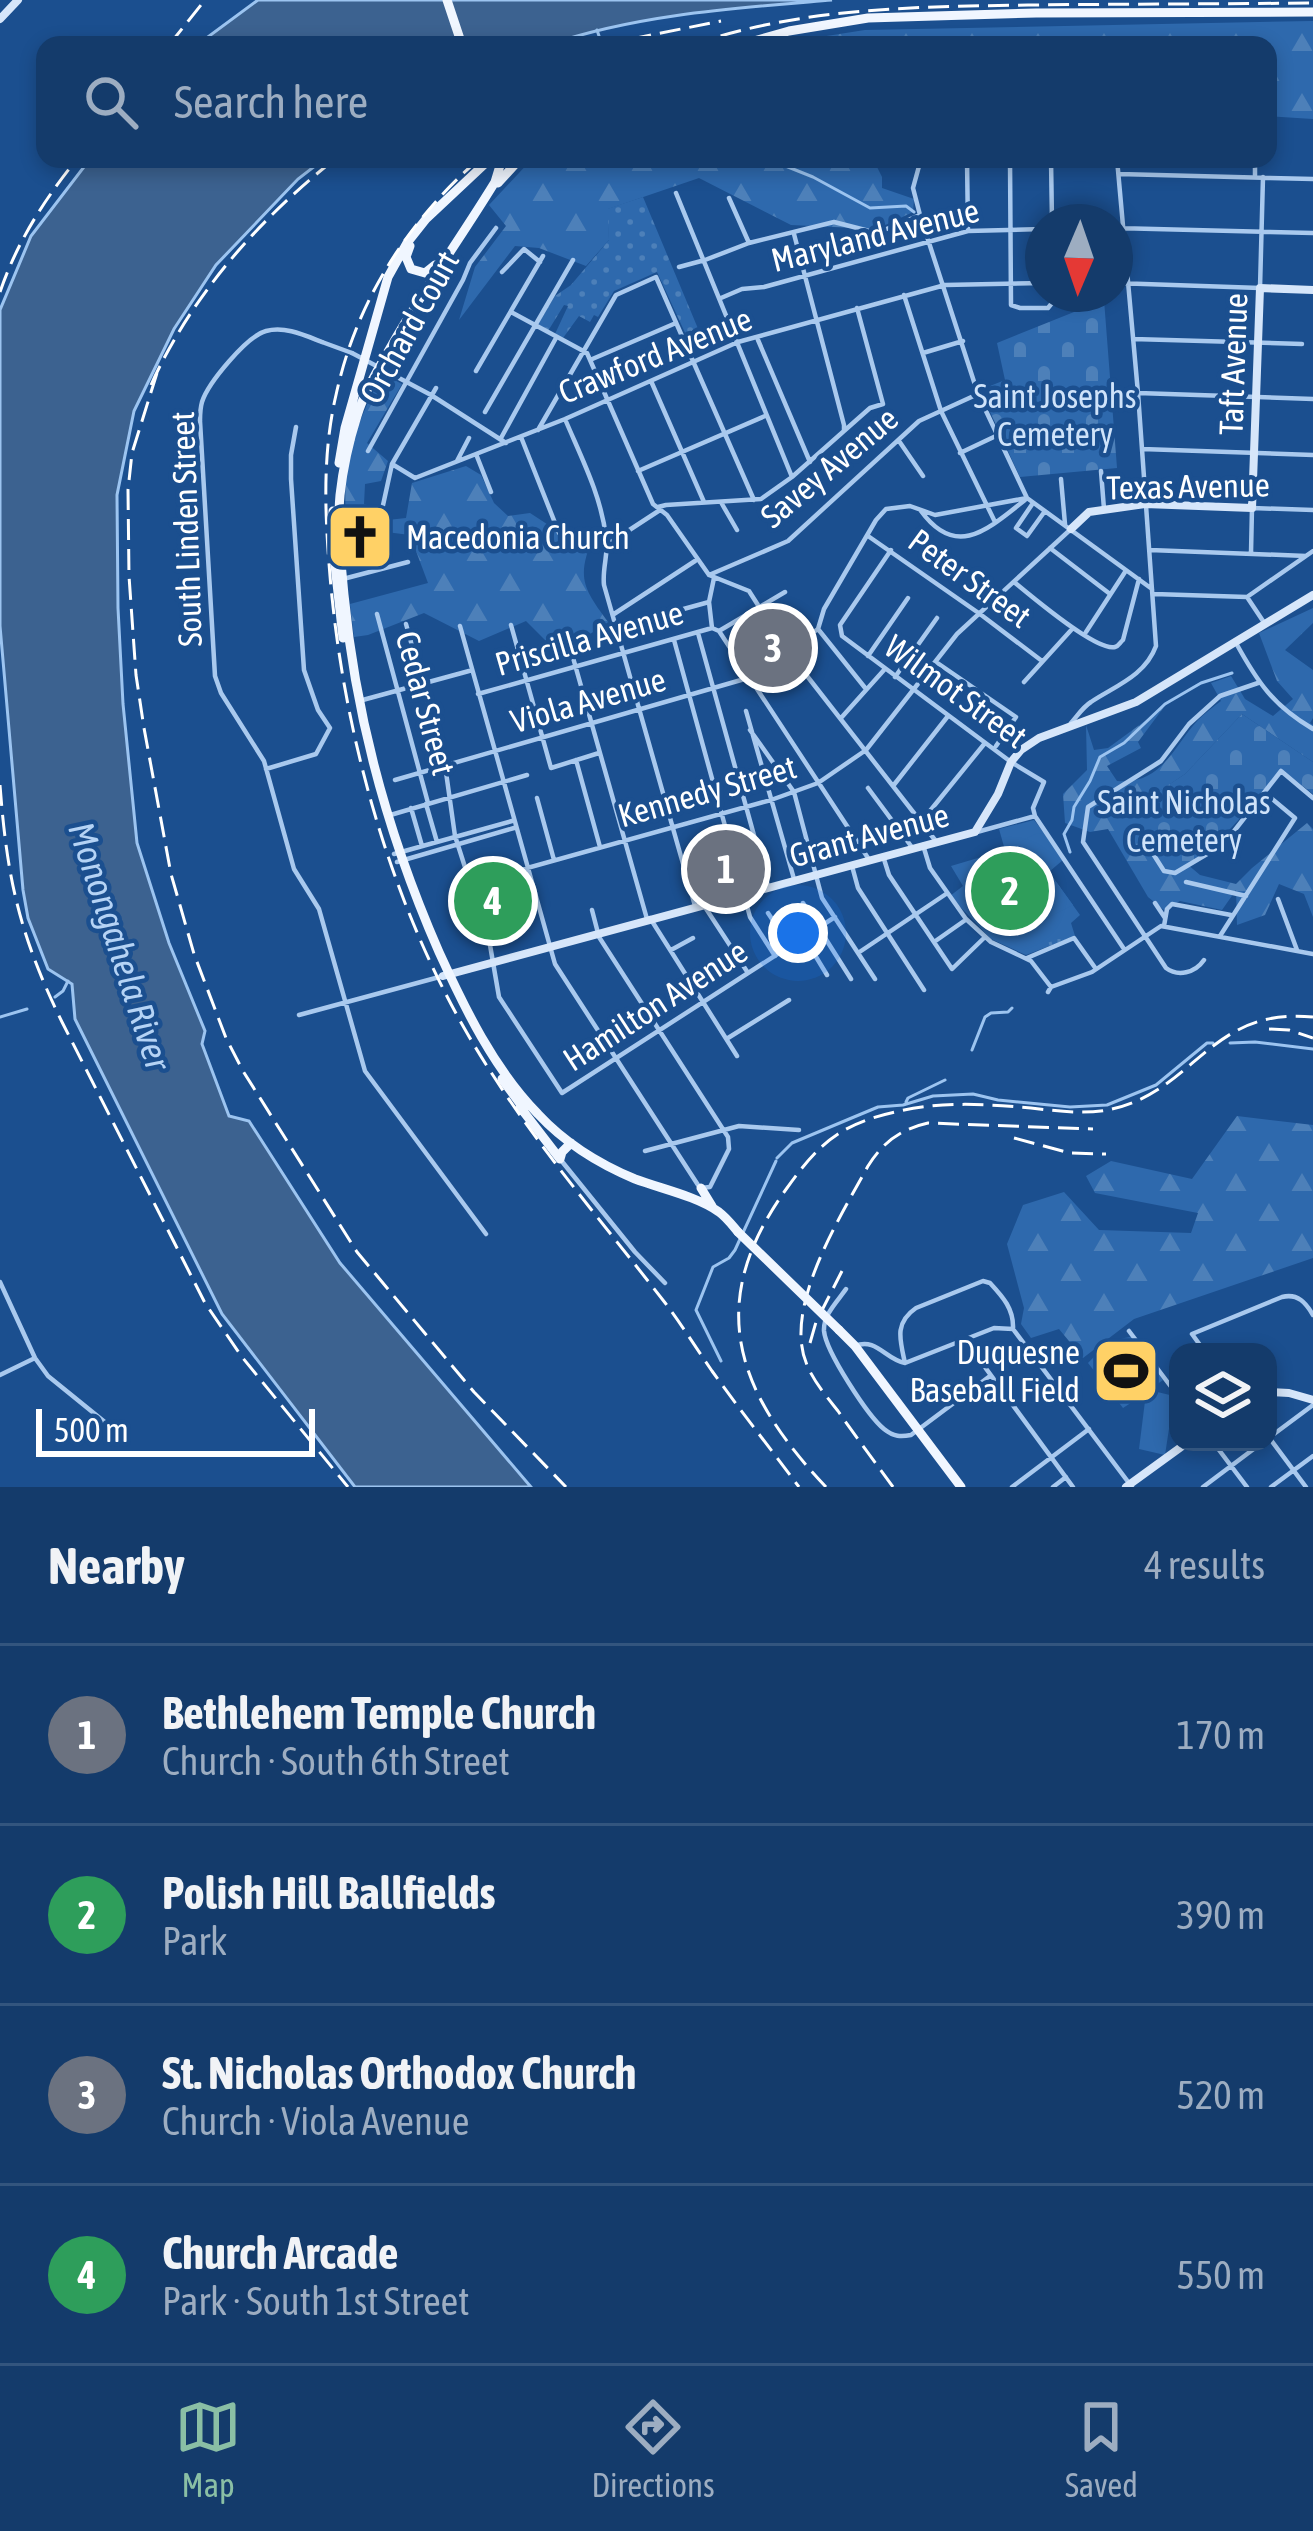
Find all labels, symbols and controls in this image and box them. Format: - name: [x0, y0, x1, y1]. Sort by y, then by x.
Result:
- search box: [36, 36, 1277, 168]
- icon: search: [78, 69, 144, 135]
- text: Search here: [174, 76, 368, 128]
- street label: Maryland Avenue: [767, 191, 983, 279]
- north arrow: [1025, 204, 1133, 312]
- street label: Orchard Court: [352, 244, 466, 410]
- street label: Taft Avenue: [1212, 292, 1254, 436]
- street label: Crawford Avenue: [553, 299, 757, 411]
- park label: Saint Josephs Cemetery: [974, 377, 1136, 453]
- street label: Savey Avenue: [753, 399, 905, 535]
- street label: South Linden Street: [163, 411, 209, 647]
- street label: Texas Avenue: [1106, 466, 1270, 506]
- church icon: Macedonia Church: [325, 502, 395, 572]
- place label: Macedonia Church: [406, 518, 630, 556]
- street label: Peter Street: [902, 521, 1038, 635]
- street label: Priscilla Avenue: [491, 593, 687, 683]
- pin: 3: [734, 603, 812, 693]
- street label: Cedar Street: [389, 627, 463, 779]
- street label: Wilmot Street: [878, 627, 1034, 755]
- street label: Viola Avenue: [506, 660, 670, 740]
- street label: Kennedy Street: [614, 747, 800, 835]
- park label: Saint Nicholas Cemetery: [1097, 783, 1271, 859]
- street label: Grant Avenue: [785, 796, 953, 874]
- water label: Monongahela River: [60, 817, 180, 1077]
- pin: 1: [687, 824, 765, 914]
- pin: 2: [971, 846, 1049, 936]
- pin: 4: [454, 856, 532, 946]
- your location: [768, 903, 828, 963]
- street label: Hamilton Avenue: [556, 932, 754, 1078]
- place label: Duquesne Baseball Field: [909, 1333, 1080, 1409]
- sports icon: Duquesne Baseball Field: [1091, 1336, 1161, 1406]
- map controls: [1169, 1343, 1277, 1451]
- button: layers: [1169, 1343, 1277, 1451]
- scale bar: [36, 1403, 315, 1456]
- text: 500 m: [54, 1411, 129, 1449]
- text: Nearby: [48, 1536, 185, 1595]
- text: 4 results: [1144, 1543, 1265, 1587]
- text: Bethlehem Temple Church: [162, 1687, 596, 1739]
- text: 1: [78, 1713, 96, 1757]
- text: 170 m: [1177, 1713, 1265, 1757]
- text: Church · South 6th Street: [162, 1739, 510, 1783]
- text: Polish Hill Ballfields: [162, 1867, 495, 1919]
- text: 2: [78, 1893, 96, 1937]
- text: 390 m: [1177, 1893, 1265, 1937]
- text: Park: [162, 1919, 227, 1963]
- text: St. Nicholas Orthodox Church: [162, 2047, 636, 2099]
- text: 3: [78, 2073, 96, 2117]
- text: 520 m: [1177, 2073, 1265, 2117]
- text: Church · Viola Avenue: [162, 2099, 469, 2143]
- text: Church Arcade: [162, 2227, 398, 2279]
- text: 4: [78, 2253, 96, 2297]
- text: 550 m: [1177, 2253, 1265, 2297]
- text: Park · South 1st Street: [162, 2279, 469, 2323]
- tab: Map: [175, 2394, 241, 2504]
- tab: Directions: [591, 2394, 715, 2504]
- tab: Saved: [1065, 2394, 1138, 2504]

